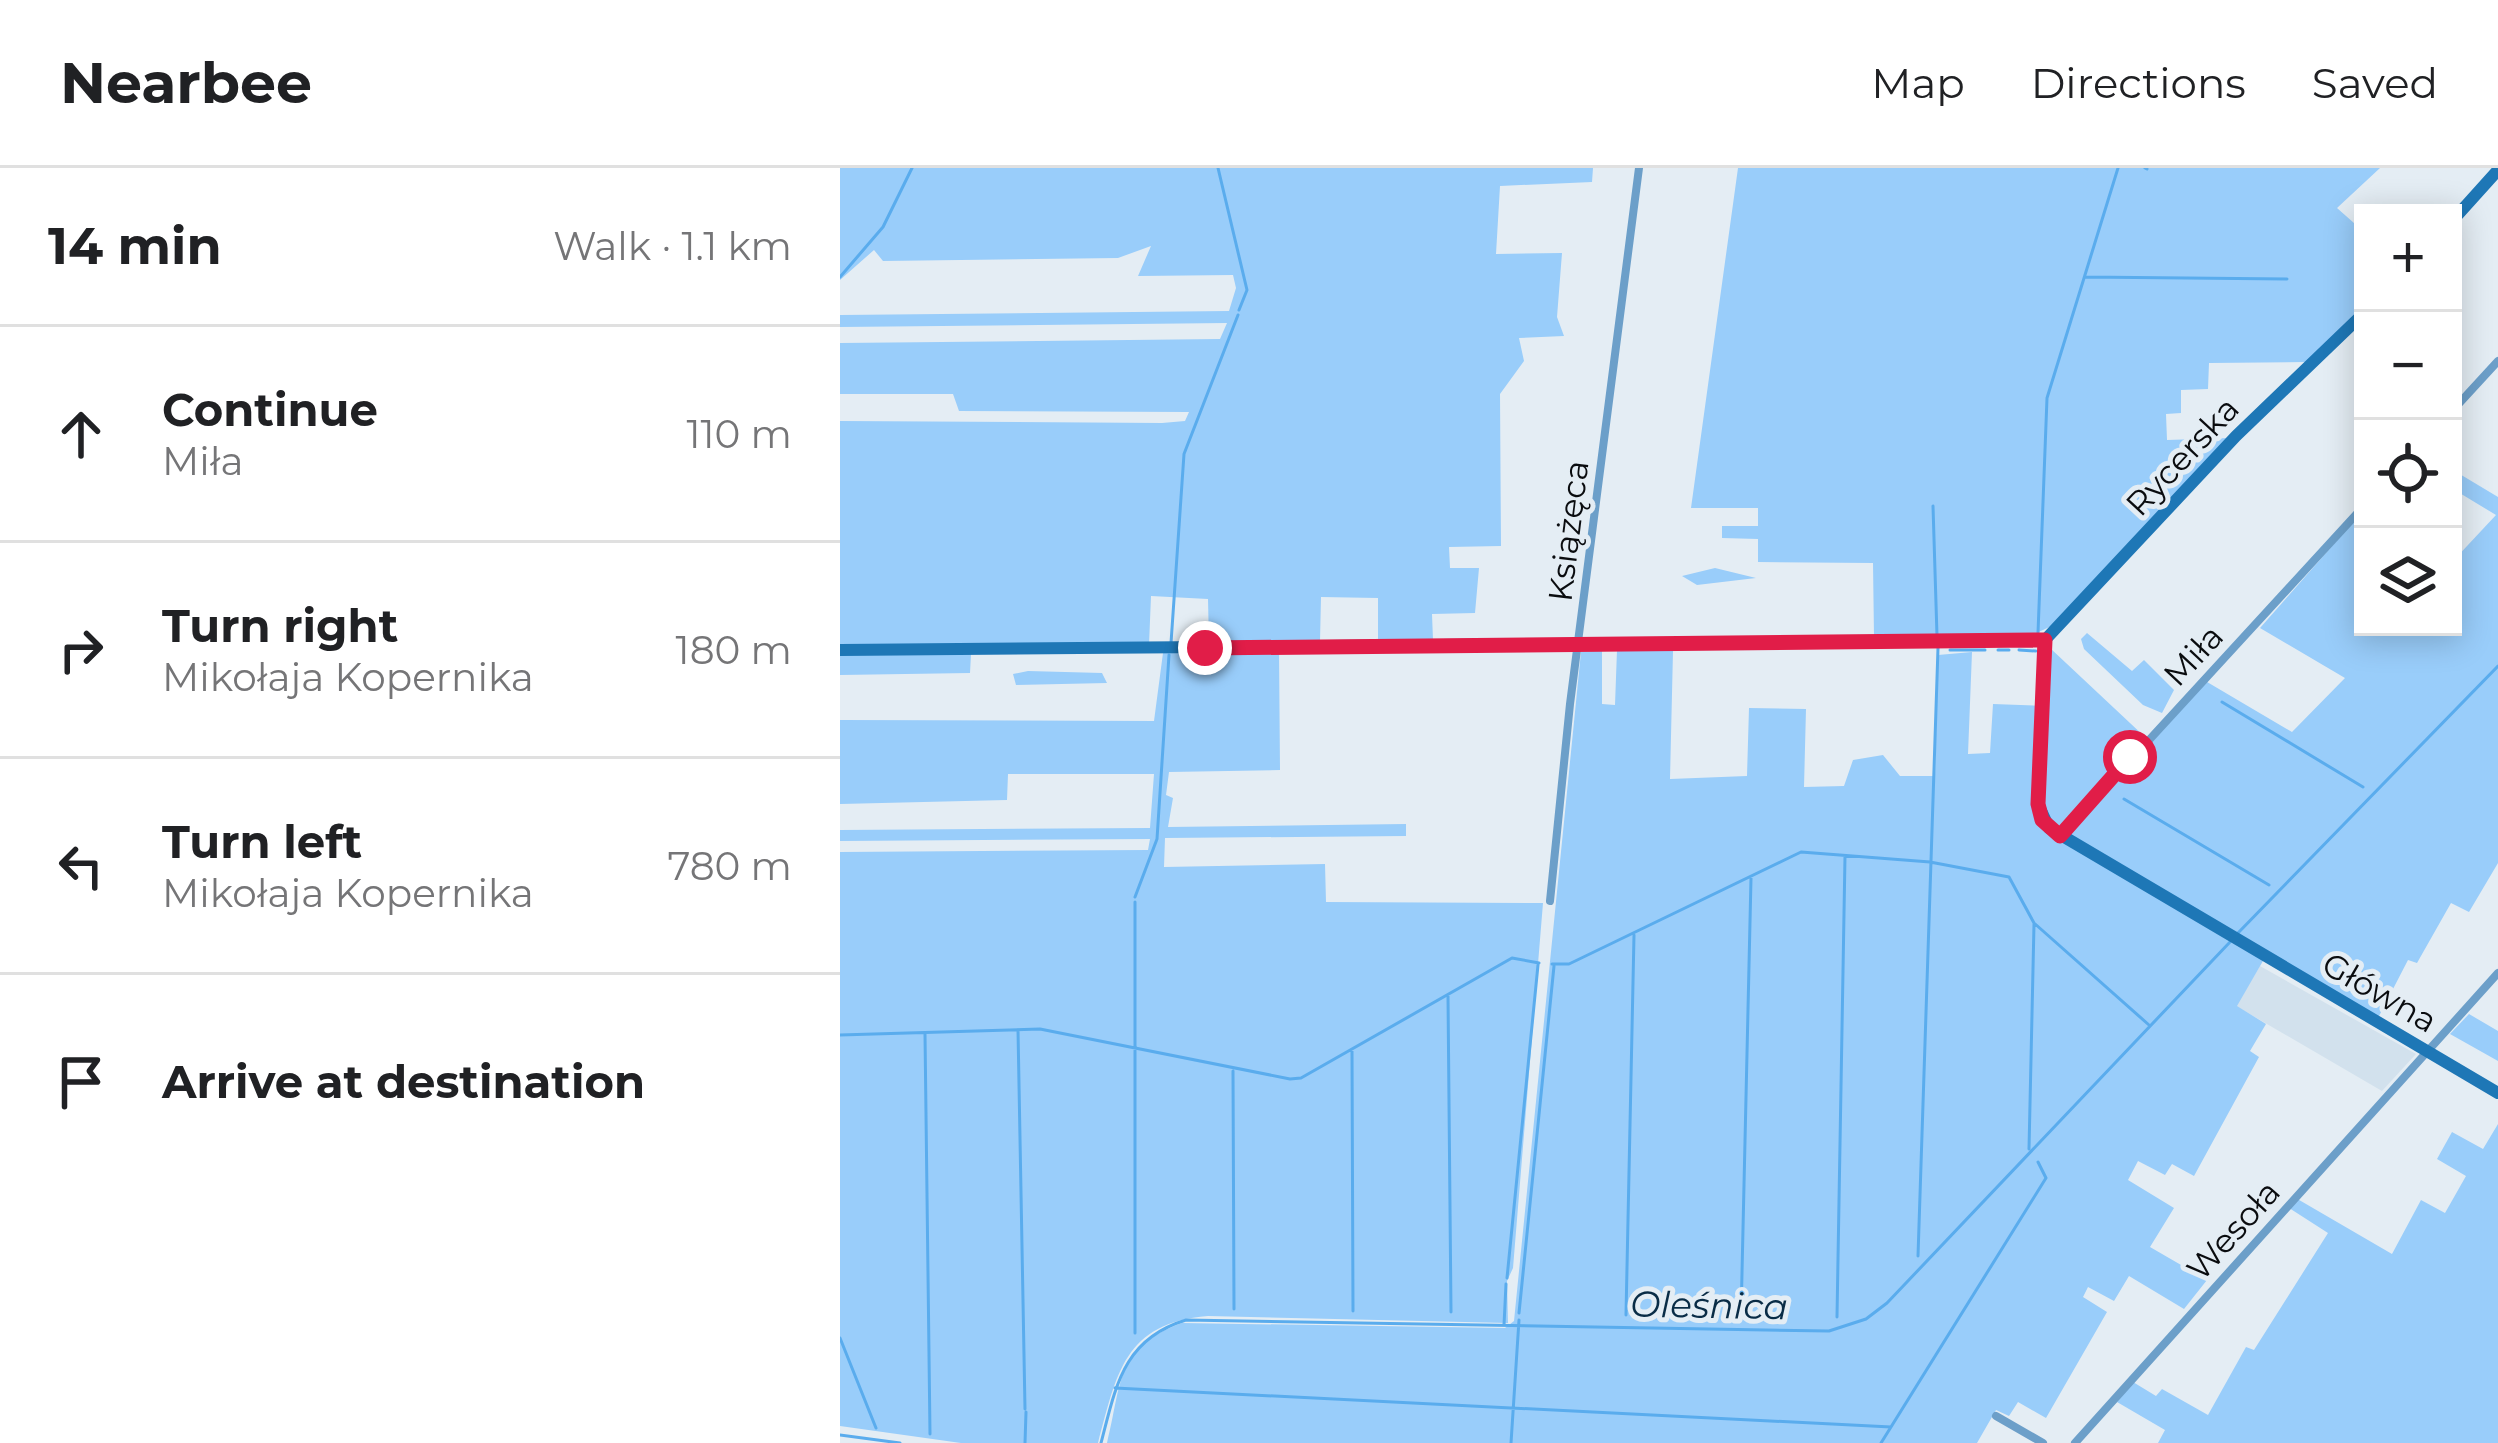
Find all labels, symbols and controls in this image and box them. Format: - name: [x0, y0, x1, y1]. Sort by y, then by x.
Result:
- text: Nearbee: [60, 48, 312, 117]
- text: Map: [1871, 57, 1965, 109]
- text: Directions: [2031, 57, 2246, 109]
- text: Saved: [2312, 57, 2438, 109]
- map controls: [2354, 204, 2462, 636]
- button: +: [2354, 204, 2462, 312]
- text: 14 min: [48, 215, 222, 277]
- text: Walk · 1.1 km: [553, 222, 792, 270]
- button: −: [2354, 312, 2462, 420]
- text: Continue: [162, 382, 378, 437]
- street label: Rycerska: [2117, 388, 2247, 524]
- icon: ahead: [48, 401, 114, 467]
- text: 110 m: [686, 410, 792, 458]
- button: locate: [2354, 420, 2462, 528]
- text: Miła: [162, 437, 244, 485]
- street label: Książęca: [1540, 458, 1596, 604]
- button: layers: [2354, 528, 2462, 636]
- text: Turn right: [162, 598, 398, 653]
- street label: Miła: [2155, 616, 2231, 694]
- icon: right: [48, 617, 114, 683]
- route end: [1178, 621, 1232, 675]
- text: 180 m: [676, 626, 792, 674]
- text: Mikołaja Kopernika: [162, 653, 534, 701]
- route start: [2103, 730, 2157, 784]
- text: Turn left: [162, 814, 362, 869]
- icon: left: [48, 833, 114, 899]
- text: 780 m: [667, 842, 792, 890]
- text: Mikołaja Kopernika: [162, 869, 534, 917]
- street label: Główna: [2316, 943, 2444, 1041]
- icon: arrive: [48, 1049, 114, 1115]
- text: Arrive at destination: [162, 1054, 645, 1109]
- street label: Wesoła: [2178, 1172, 2288, 1288]
- water label: Oleśnica: [1630, 1282, 1788, 1328]

